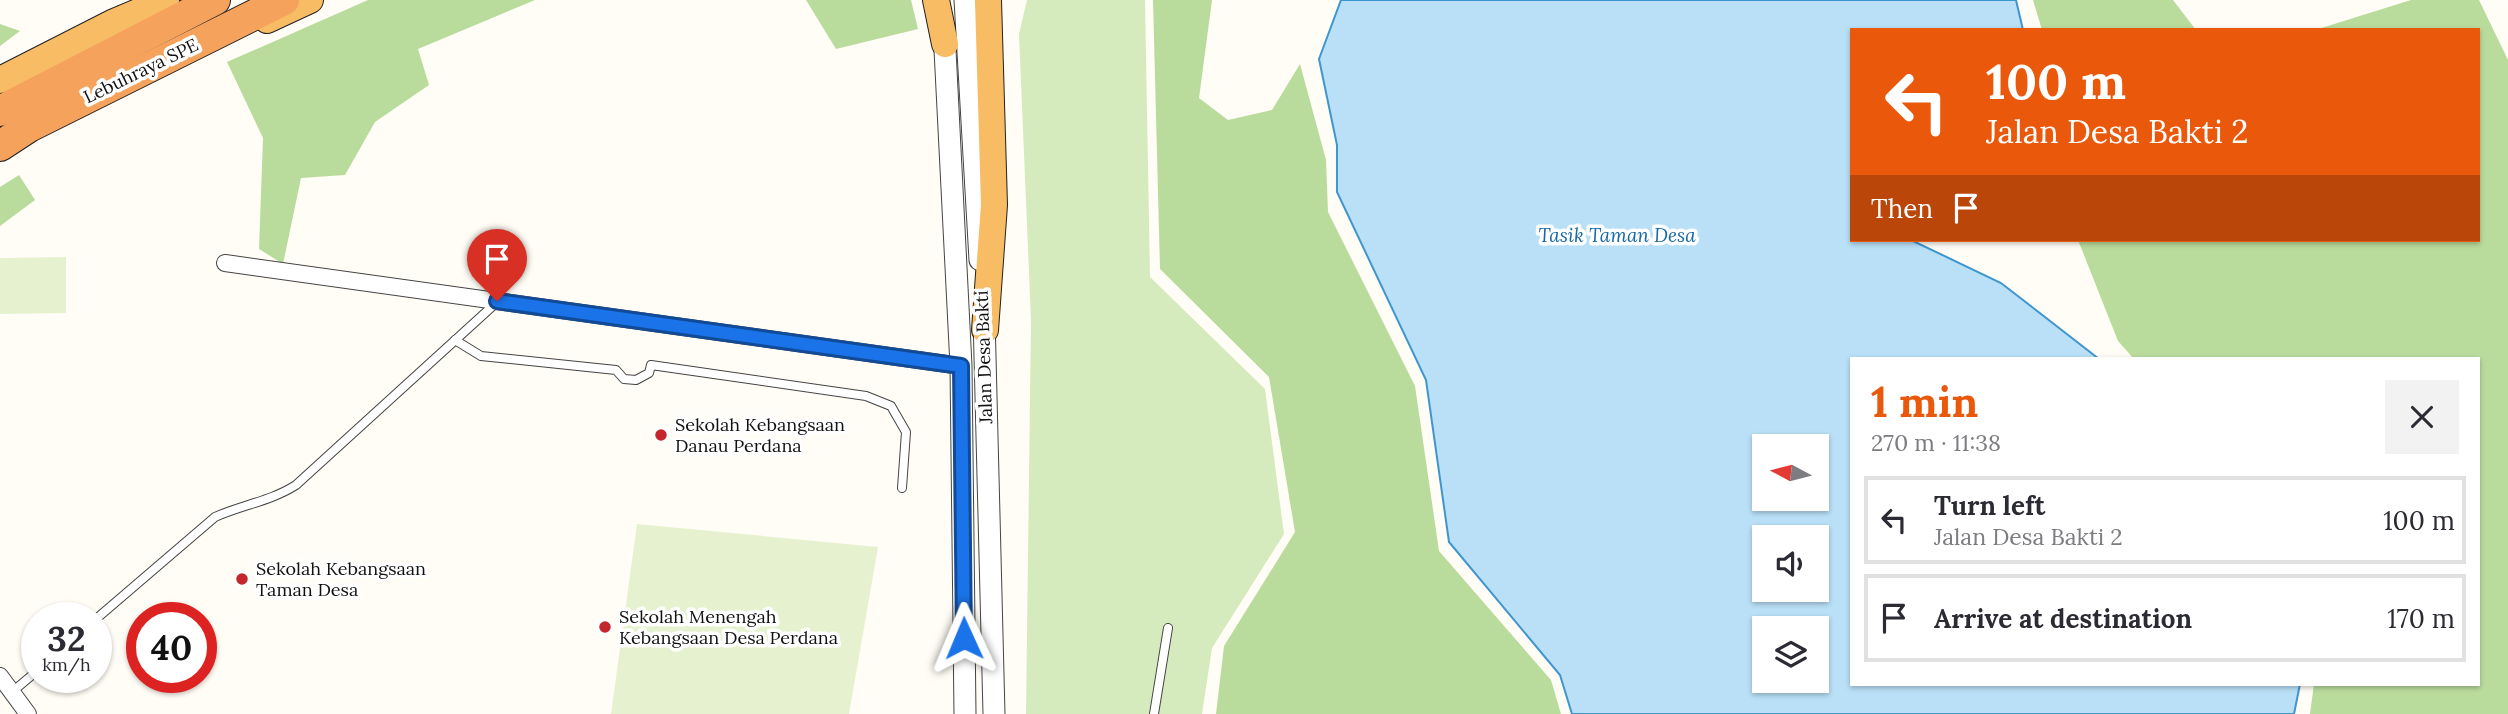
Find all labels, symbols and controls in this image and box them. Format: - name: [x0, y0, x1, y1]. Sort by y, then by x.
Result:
- street label: Lebuhraya SPE: [80, 33, 202, 108]
- text: 100 m: [1986, 50, 2126, 112]
- icon: left: [1871, 56, 1962, 147]
- text: Jalan Desa Bakti 2: [1986, 111, 2249, 152]
- icon: arrive: [1947, 189, 1985, 227]
- text: Then: [1871, 192, 1933, 225]
- water label: Tasik Taman Desa: [1538, 223, 1696, 247]
- pin: [467, 229, 527, 301]
- icon: arrive: [478, 240, 516, 278]
- street label: Jalan Desa Bakti: [970, 290, 997, 425]
- text: 1 min: [1871, 375, 1978, 429]
- button: close: [2385, 380, 2459, 454]
- place label: Sekolah Kebangsaan Danau Perdana: [675, 413, 845, 457]
- marker: Sekolah Kebangsaan Danau Perdana: [653, 427, 669, 443]
- text: 270 m · 11:38: [1871, 428, 2001, 457]
- north arrow: [1752, 434, 1829, 511]
- map controls: [1752, 434, 1829, 693]
- text: Turn left: [1934, 489, 2045, 522]
- icon: left: [1875, 501, 1913, 539]
- text: 100 m: [2383, 504, 2455, 537]
- text: Jalan Desa Bakti 2: [1934, 522, 2123, 551]
- button: sound: [1752, 525, 1829, 602]
- place label: Sekolah Kebangsaan Taman Desa: [256, 557, 426, 601]
- marker: Sekolah Kebangsaan Taman Desa: [234, 571, 250, 587]
- icon: arrive: [1875, 599, 1913, 637]
- position arrow: [927, 601, 1001, 675]
- speed limit sign: 40: [126, 602, 217, 693]
- text: Arrive at destination: [1934, 602, 2192, 635]
- text: 170 m: [2387, 602, 2455, 635]
- place label: Sekolah Menengah Kebangsaan Desa Perdana: [619, 605, 838, 649]
- text: 32: [47, 616, 86, 661]
- button: layers: [1752, 616, 1829, 693]
- marker: Sekolah Menengah Kebangsaan Desa Perdana: [597, 619, 613, 635]
- text: km/h: [42, 653, 91, 676]

